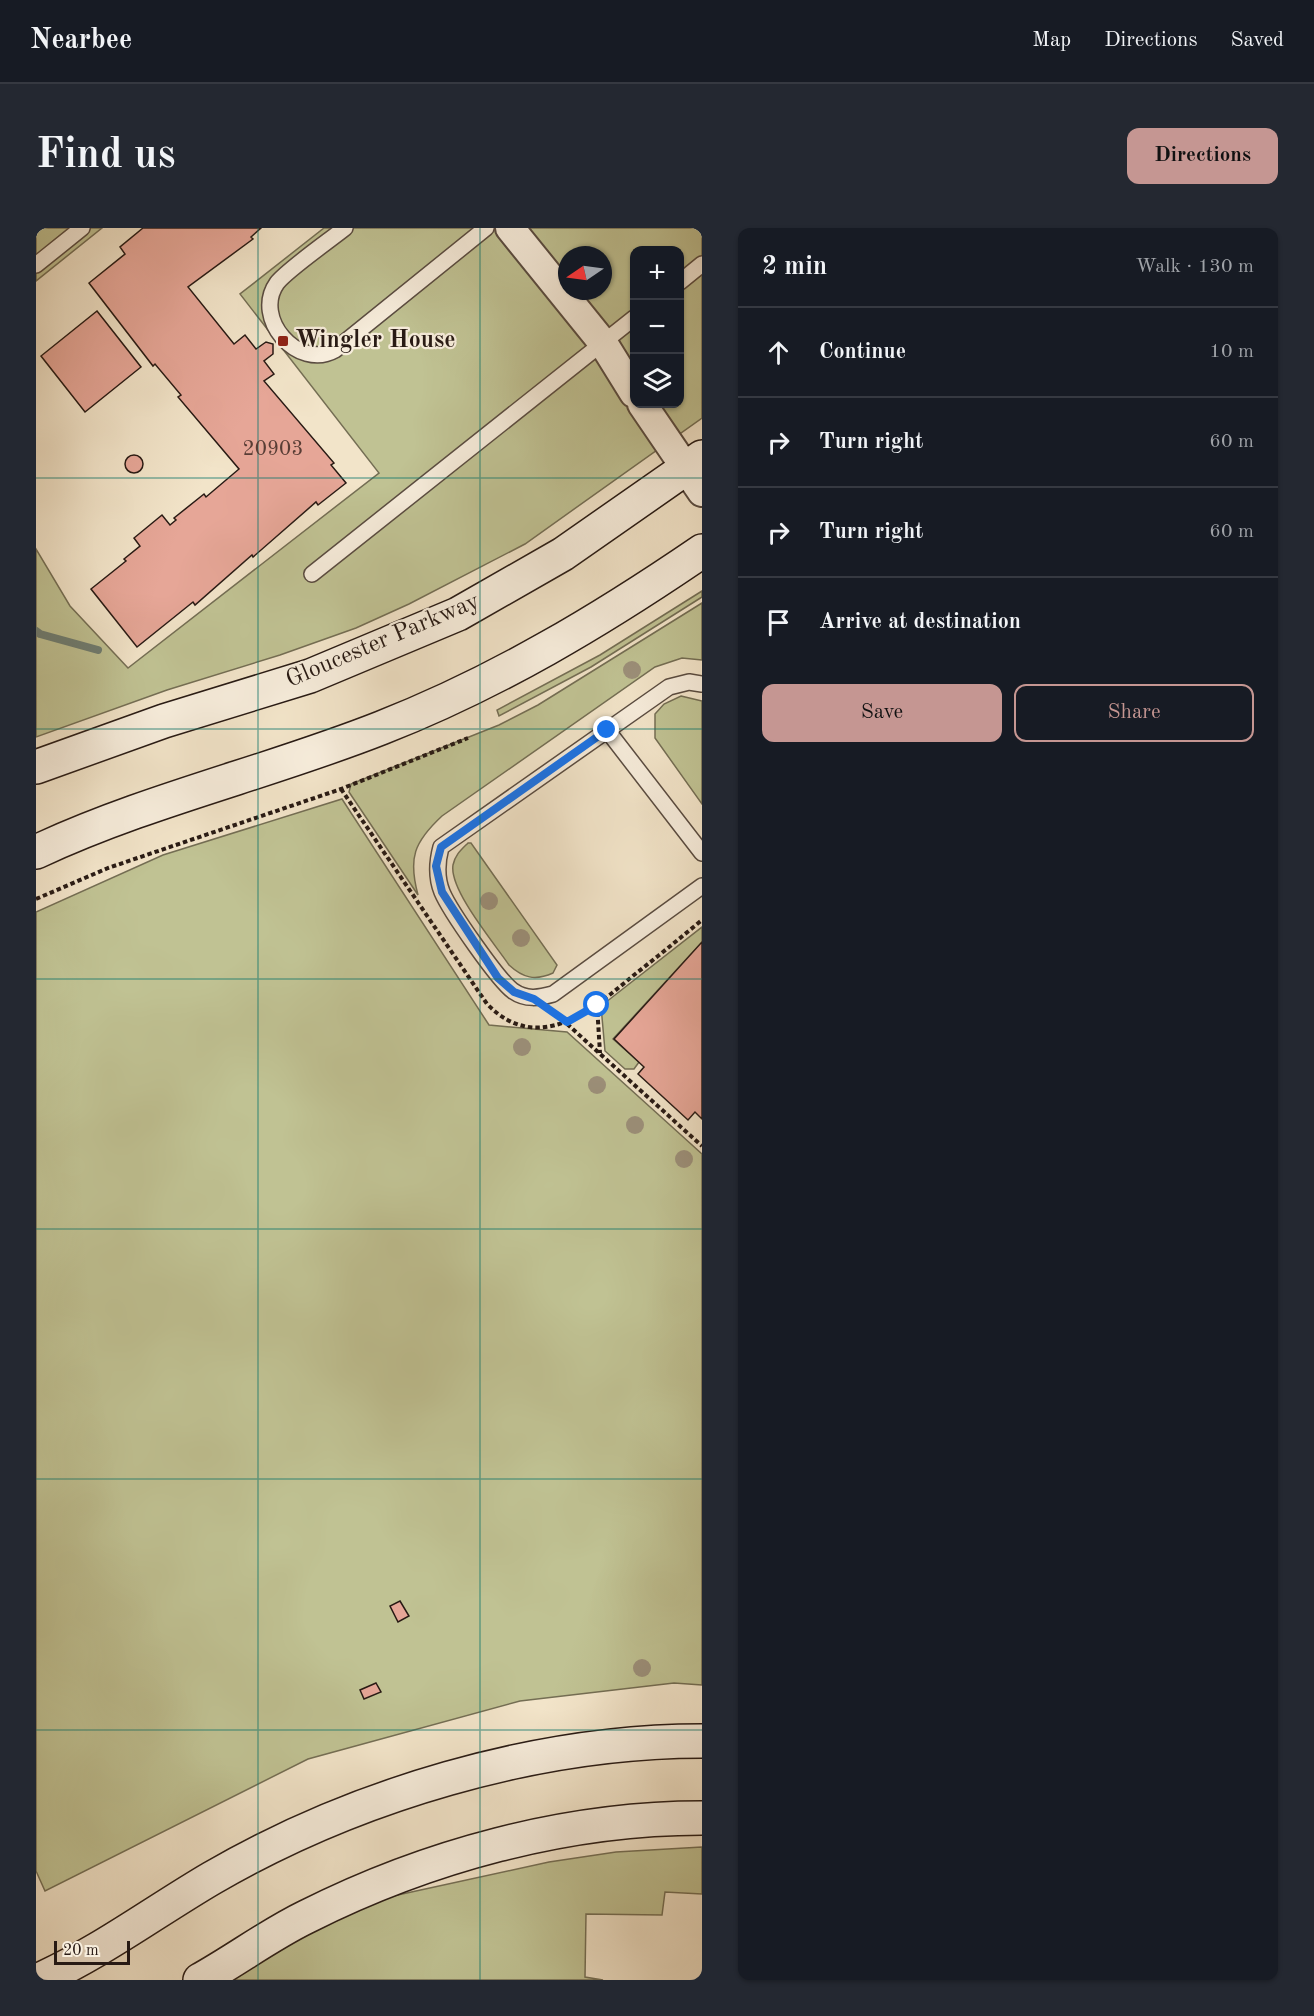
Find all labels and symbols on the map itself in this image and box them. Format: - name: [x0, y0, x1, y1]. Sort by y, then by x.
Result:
- north arrow: [558, 246, 612, 300]
- place label: Wingler House: [295, 329, 456, 353]
- marker: Wingler House: [276, 334, 290, 348]
- house number: 20903: [243, 439, 303, 460]
- street label: Gloucester Parkway: [283, 589, 484, 693]
- route end: [593, 716, 619, 742]
- route start: [583, 991, 609, 1017]
- scale bar: [54, 1938, 130, 1966]

